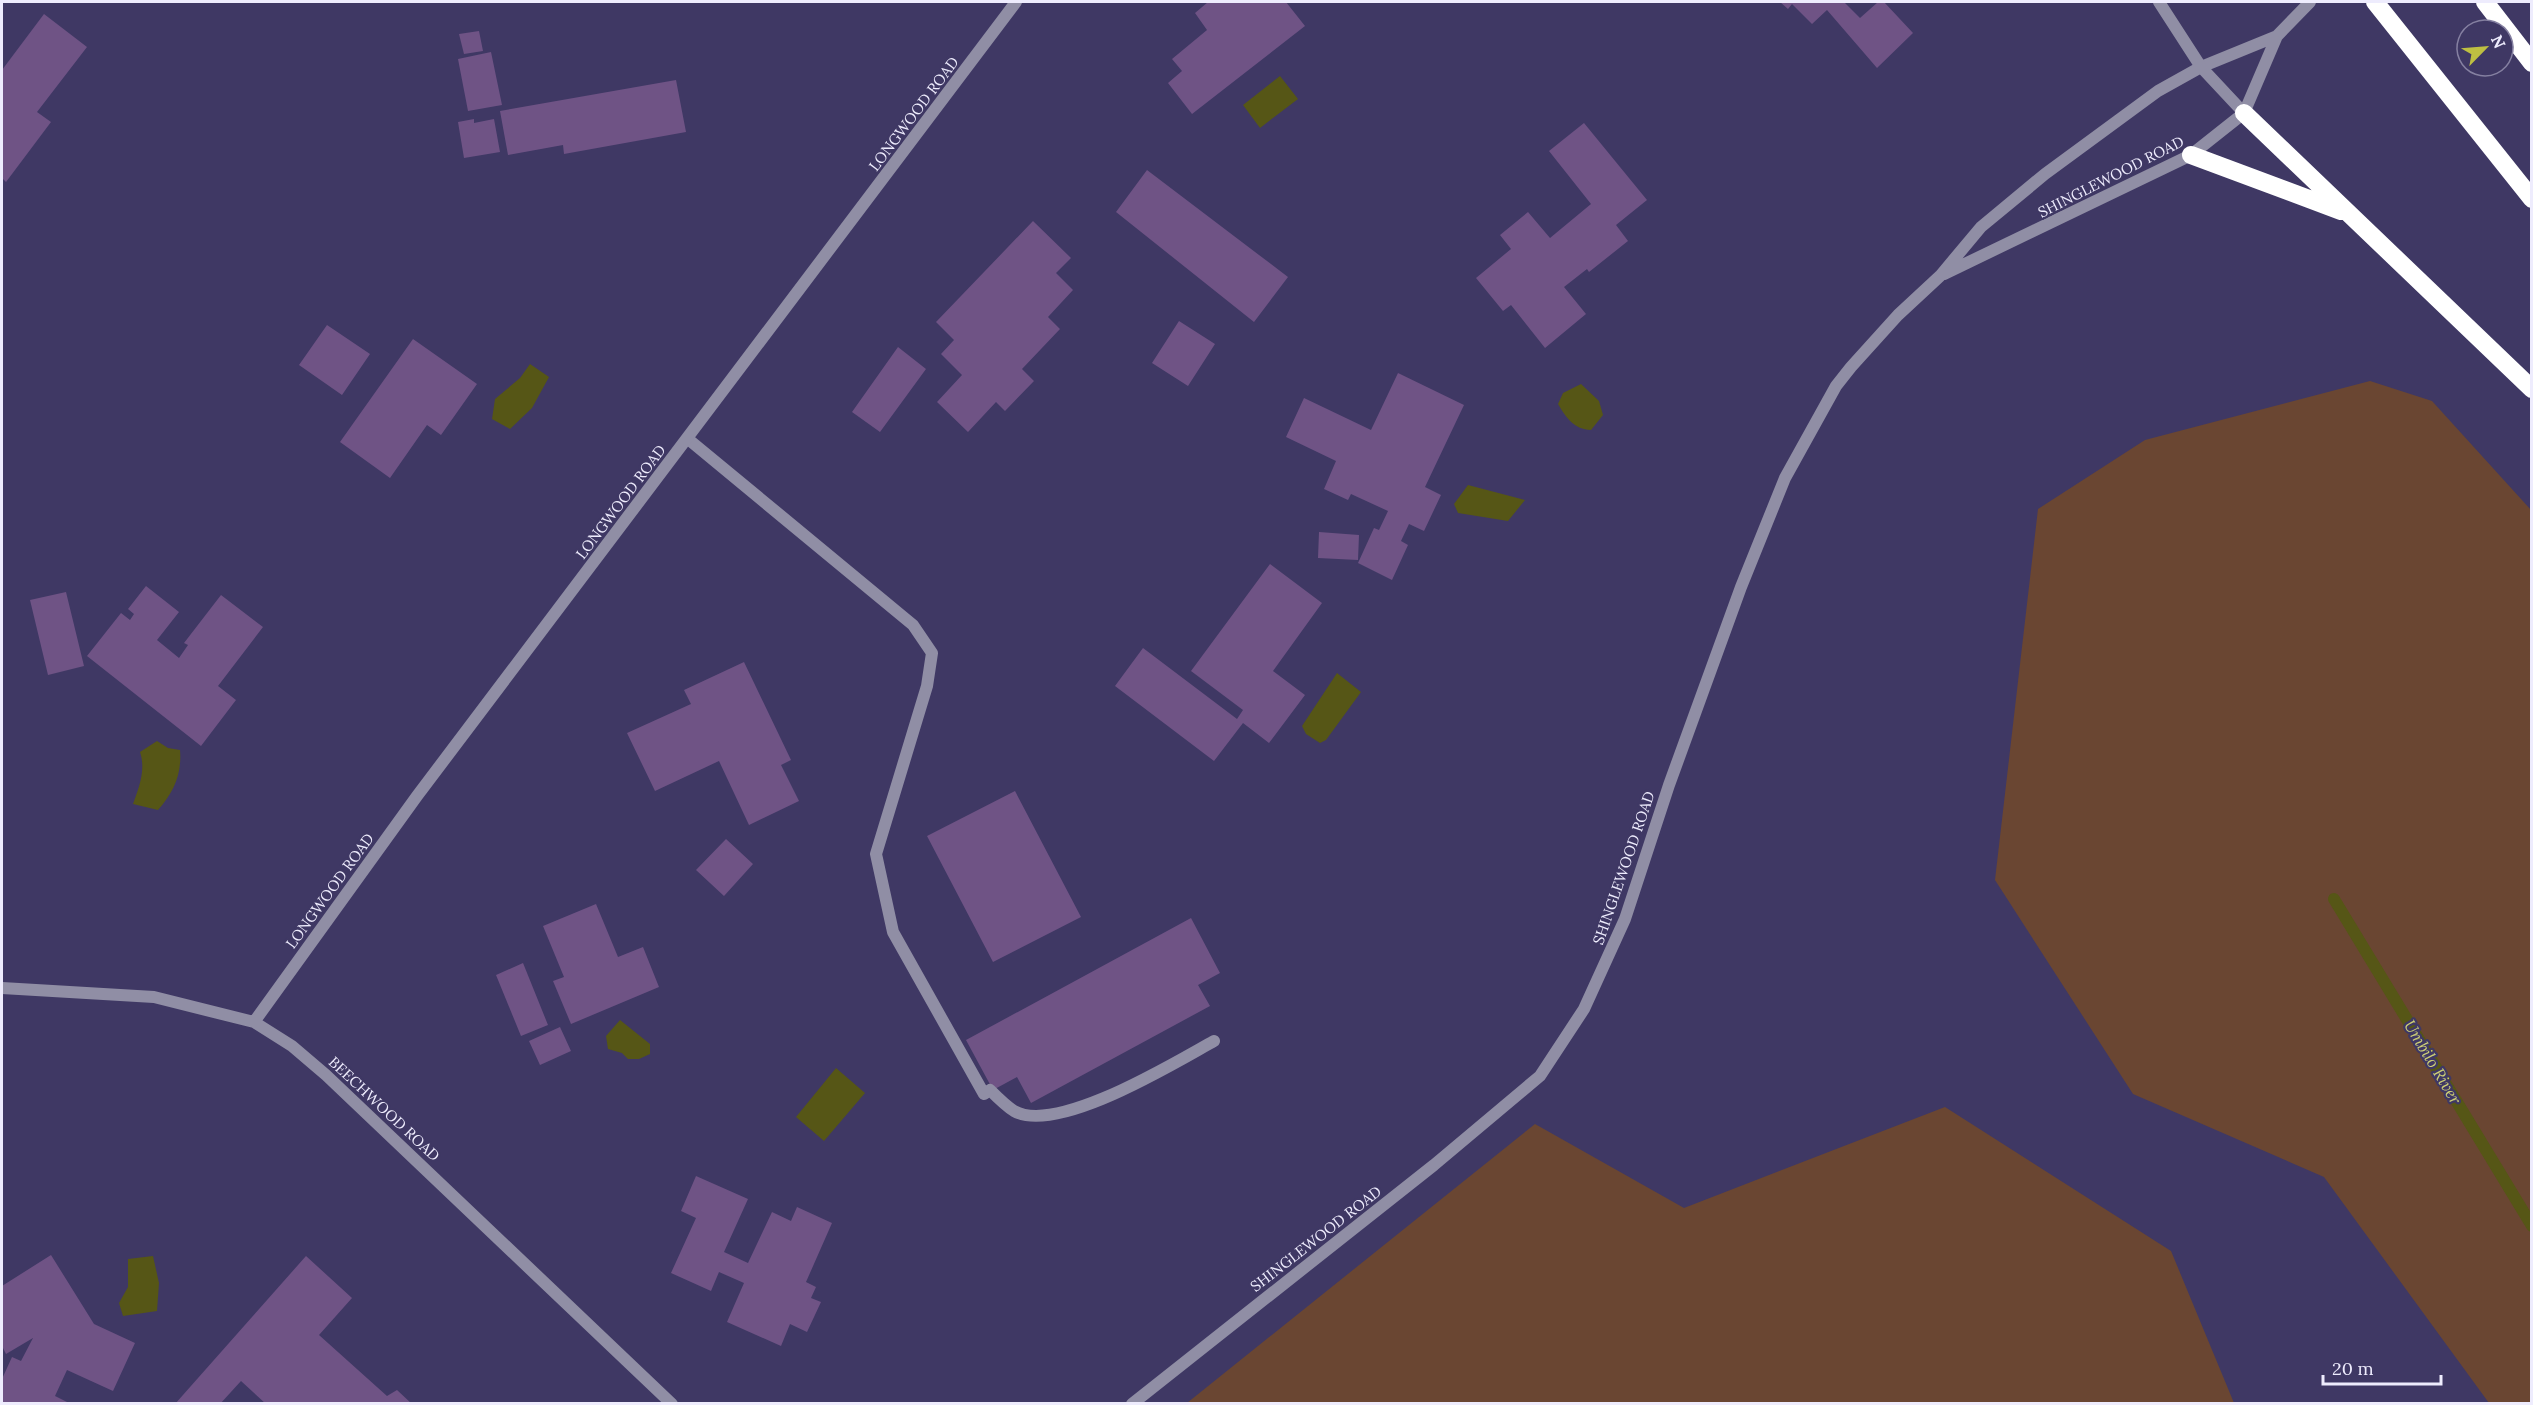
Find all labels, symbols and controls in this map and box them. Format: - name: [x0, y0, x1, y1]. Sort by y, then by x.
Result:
- north arrow: [2455, 18, 2515, 78]
- text: N: [2487, 32, 2510, 51]
- street label: LONGWOOD ROAD: [864, 53, 963, 175]
- street label: SHINGLEWOOD ROAD: [2035, 131, 2187, 222]
- street label: LONGWOOD ROAD: [571, 441, 670, 563]
- street label: SHINGLEWOOD ROAD: [1588, 789, 1659, 947]
- street label: LONGWOOD ROAD: [281, 829, 378, 952]
- water label: Umbilo River: [2400, 1016, 2466, 1108]
- street label: BEECHWOOD ROAD: [325, 1052, 444, 1165]
- street label: SHINGLEWOOD ROAD: [1246, 1181, 1385, 1296]
- scale bar: [2323, 1348, 2442, 1386]
- text: 20 m: [2332, 1357, 2374, 1380]

